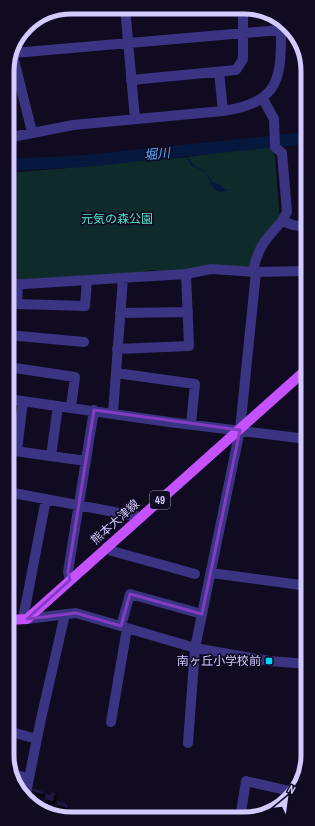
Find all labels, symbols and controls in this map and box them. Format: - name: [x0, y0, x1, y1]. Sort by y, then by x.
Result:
- water label: 堀川: [143, 144, 173, 164]
- park label: 元気の森公園: [81, 211, 153, 227]
- road number: 49: [150, 491, 170, 509]
- street label: 熊本大津線: [87, 496, 143, 548]
- place label: 南ヶ丘小学校前: [177, 653, 261, 669]
- marker: 南ヶ丘小学校前: [264, 656, 274, 666]
- north arrow: [267, 778, 307, 818]
- text: N: [286, 782, 298, 797]

